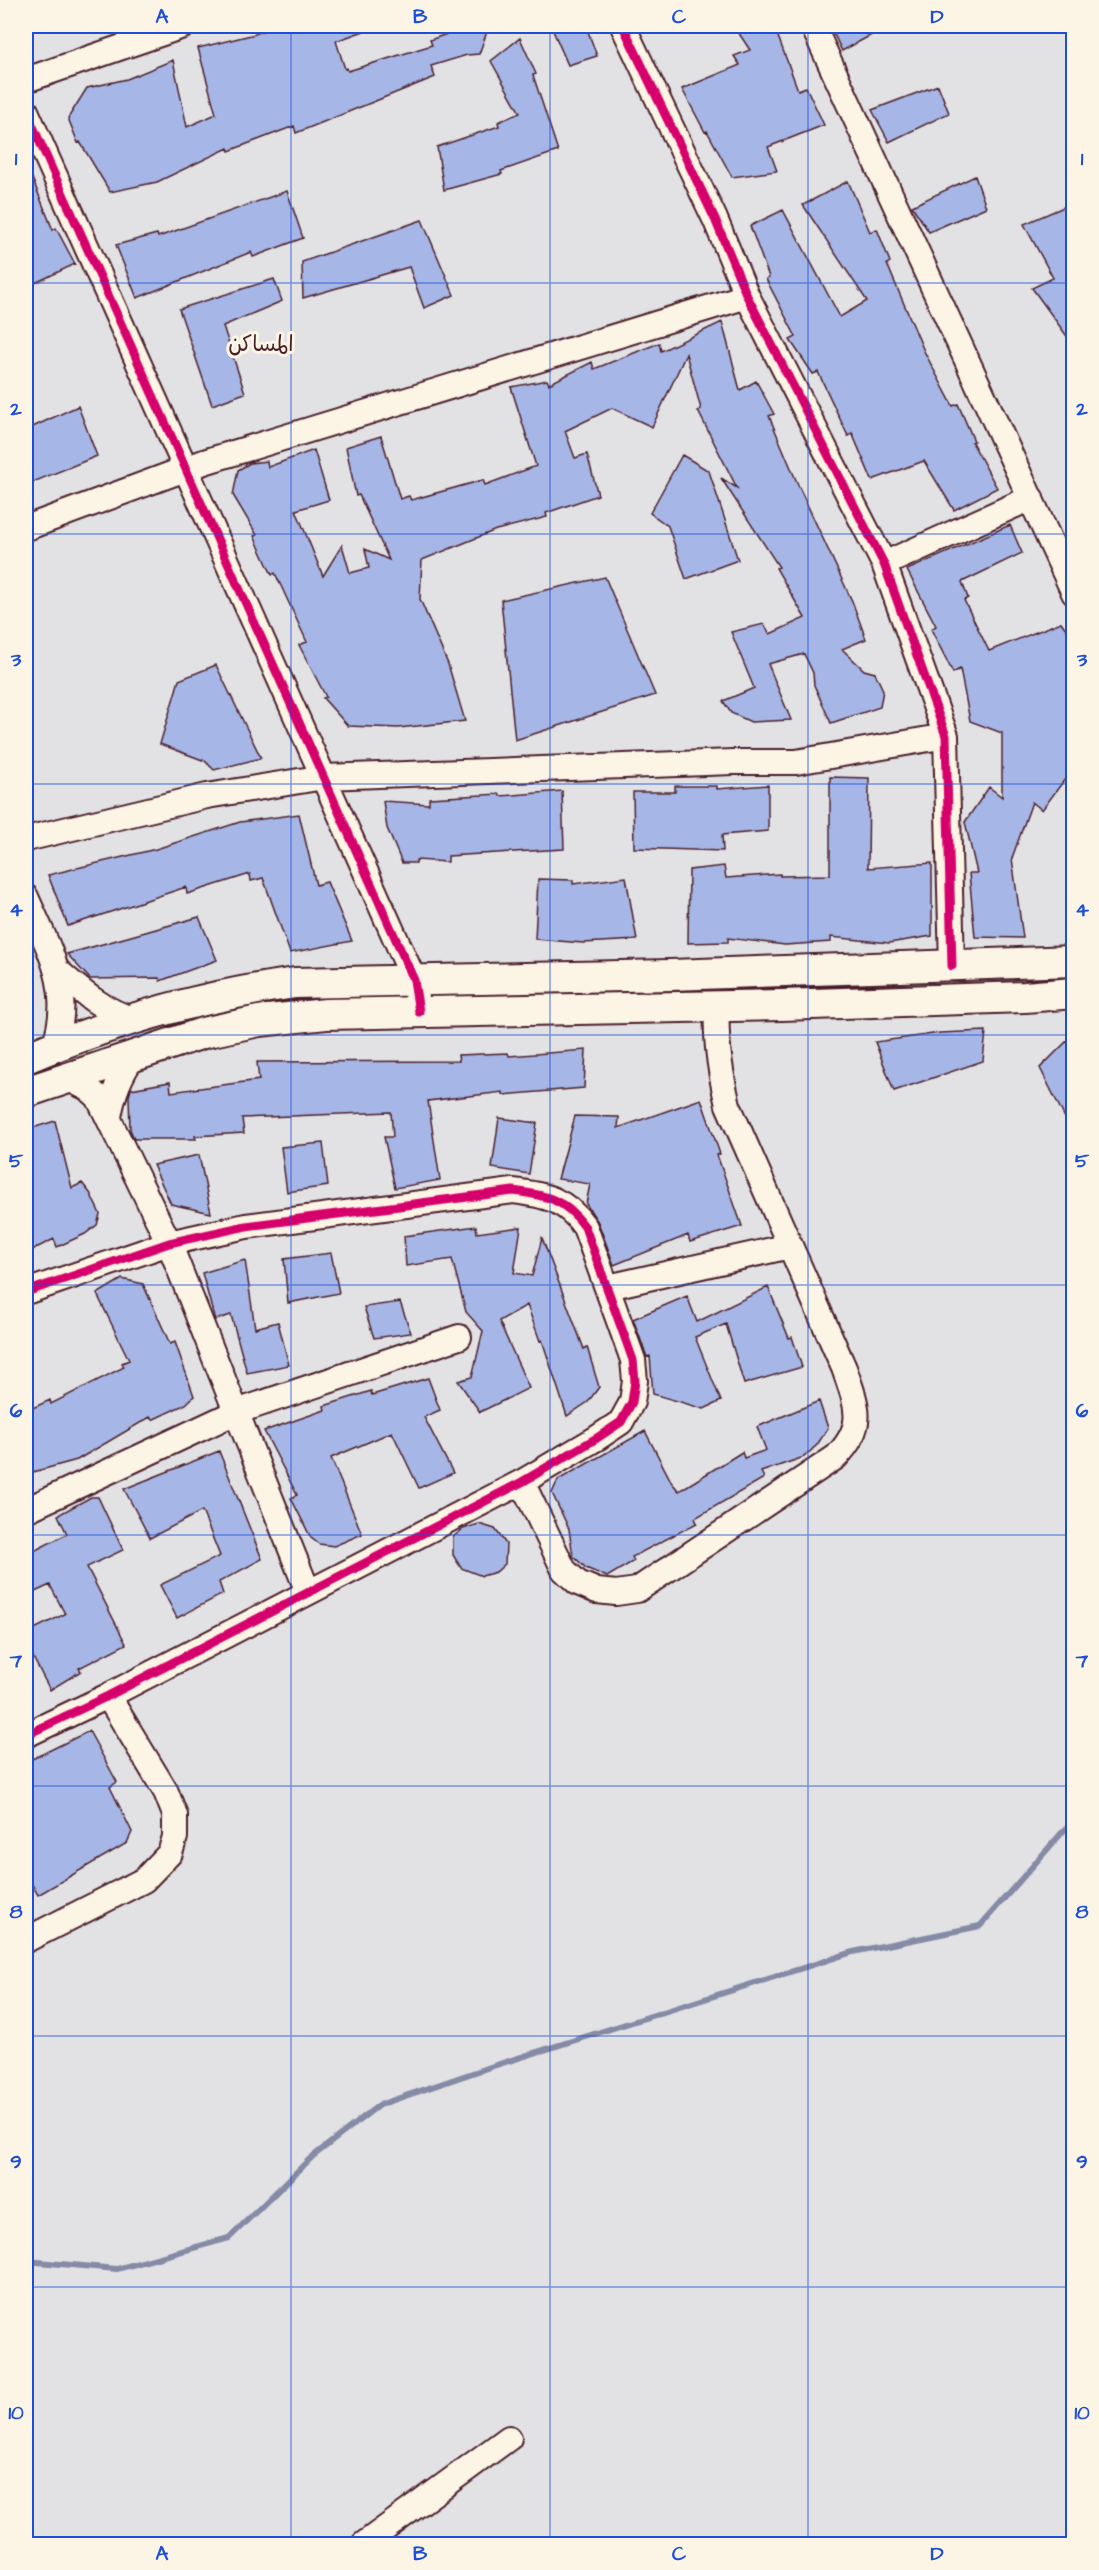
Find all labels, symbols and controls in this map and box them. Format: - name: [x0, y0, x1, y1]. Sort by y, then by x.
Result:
- text: A: [156, 3, 169, 31]
- text: B: [413, 3, 428, 31]
- text: C: [672, 3, 687, 31]
- text: D: [931, 3, 944, 31]
- text: 1: [15, 145, 18, 173]
- text: 1: [1081, 145, 1084, 173]
- district label: المساكن: [228, 329, 294, 360]
- text: 2: [9, 395, 22, 423]
- text: 2: [1075, 395, 1088, 423]
- text: 3: [10, 646, 22, 674]
- text: 3: [1076, 646, 1088, 674]
- text: 4: [9, 896, 23, 924]
- text: 4: [1075, 896, 1089, 924]
- text: 5: [9, 1147, 24, 1175]
- text: 5: [1075, 1147, 1090, 1175]
- text: 6: [10, 1397, 23, 1425]
- text: 6: [1076, 1397, 1089, 1425]
- text: 7: [9, 1647, 23, 1675]
- text: 7: [1075, 1647, 1089, 1675]
- text: 8: [10, 1898, 23, 1926]
- text: 8: [1076, 1898, 1089, 1926]
- text: 9: [10, 2148, 22, 2176]
- text: 9: [1076, 2148, 1088, 2176]
- text: 10: [8, 2399, 24, 2427]
- text: 10: [1074, 2399, 1090, 2427]
- text: A: [156, 2540, 169, 2568]
- text: B: [413, 2540, 428, 2568]
- text: C: [672, 2540, 687, 2568]
- text: D: [931, 2540, 944, 2568]

